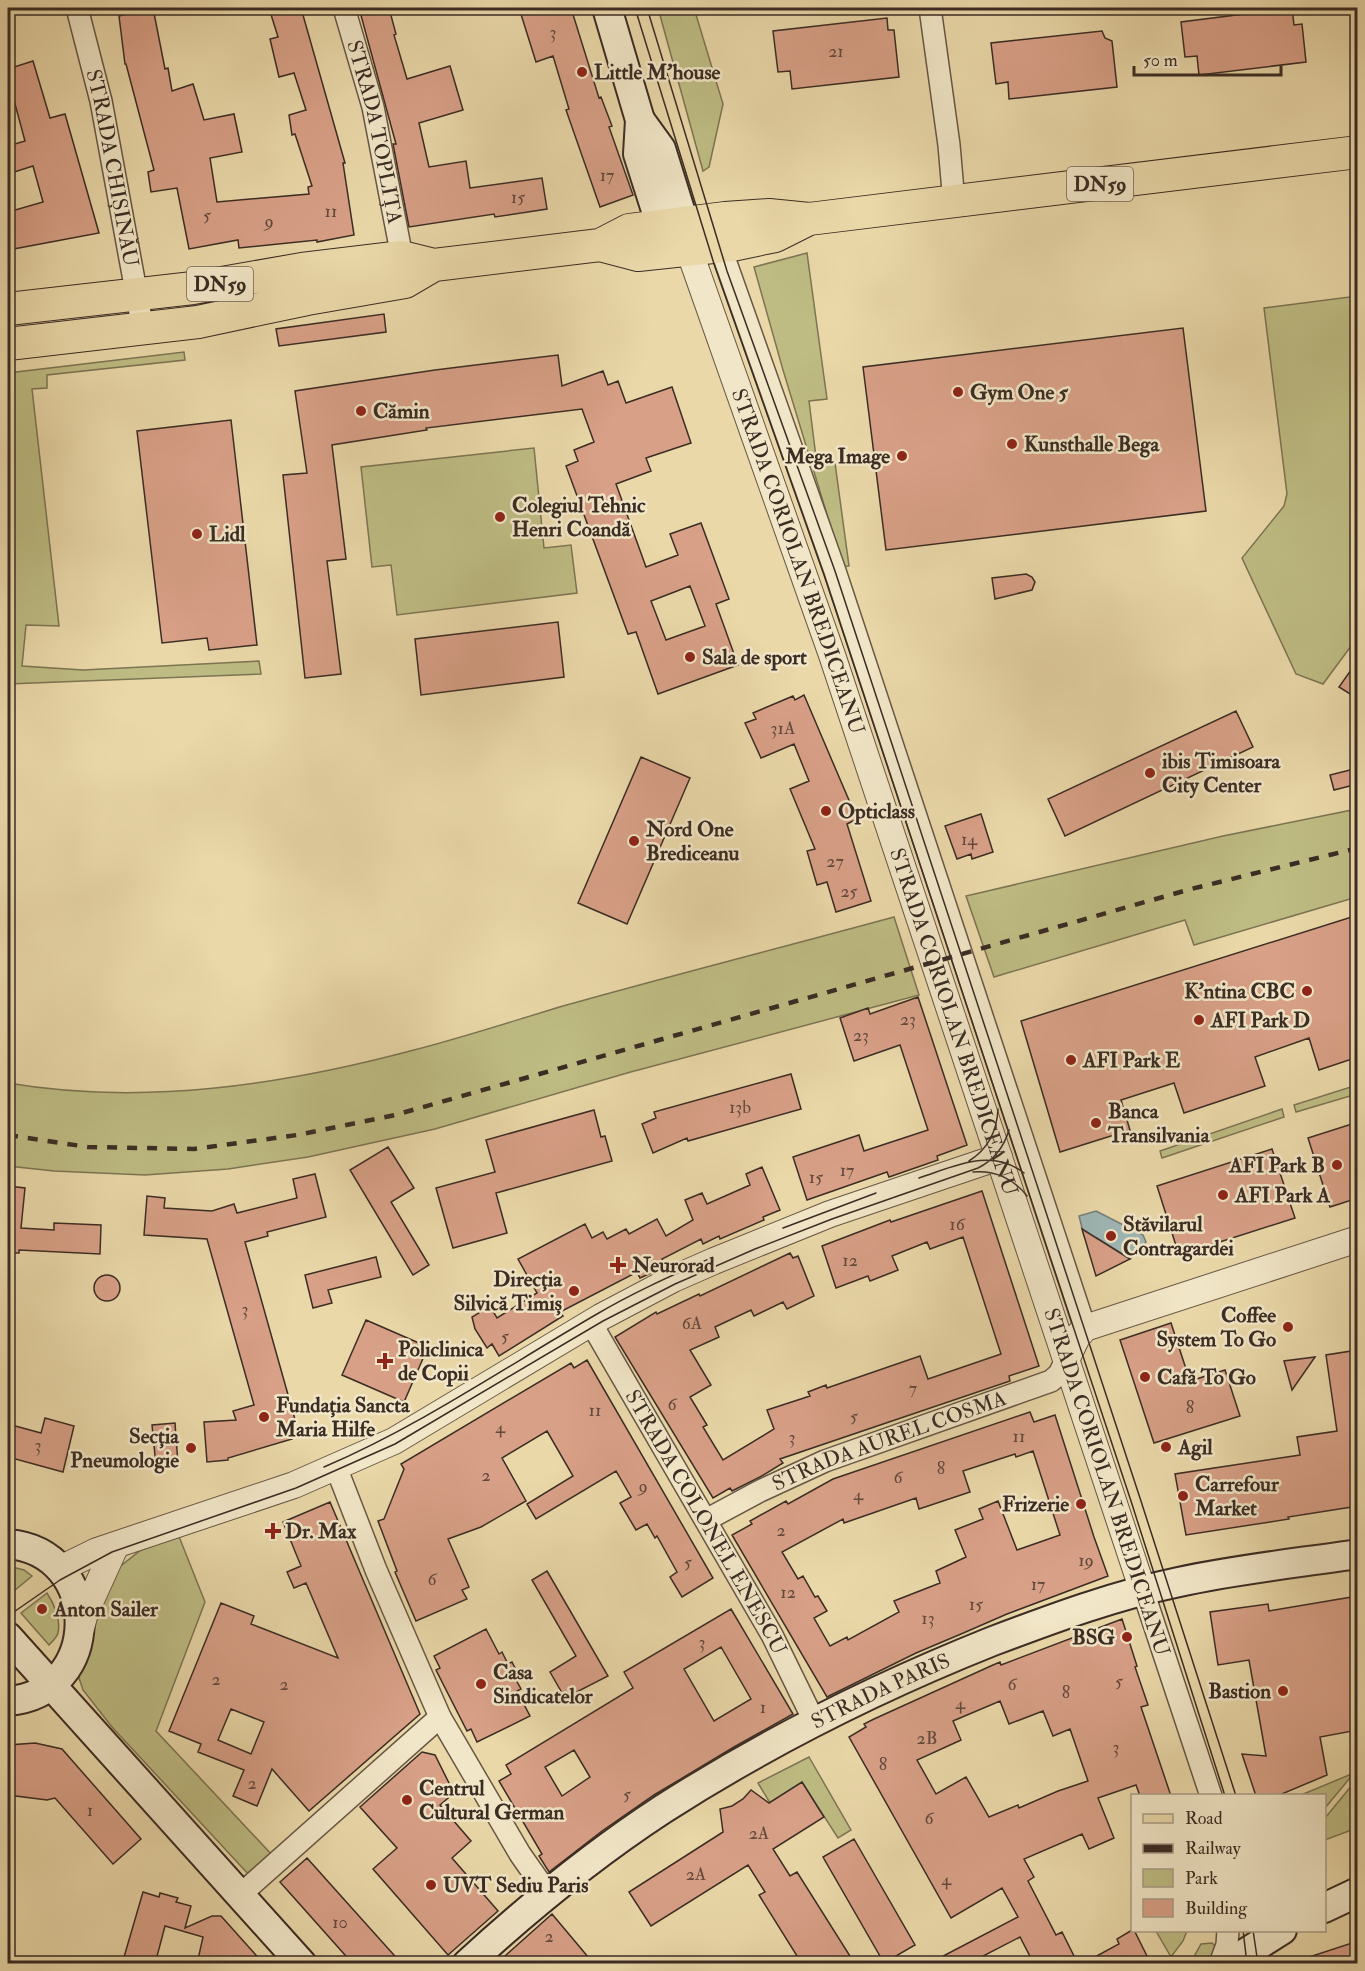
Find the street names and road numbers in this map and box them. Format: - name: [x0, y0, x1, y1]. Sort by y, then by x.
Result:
- street label: STRADA TOPLIȚA: [340, 37, 408, 226]
- street label: STRADA CHIȘINĂU: [79, 67, 144, 269]
- road number: DN59: [1067, 167, 1133, 201]
- road number: DN59: [187, 267, 253, 301]
- street label: STRADA CORIOLAN BREDICEANU: [725, 385, 871, 738]
- street label: STRADA CORIOLAN BREDICEANU: [883, 845, 1024, 1199]
- street label: STRADA CORIOLAN BREDICEANU: [1037, 1305, 1176, 1660]
- street label: STRADA COLONEL ENESCU: [619, 1385, 793, 1660]
- street label: STRADA AUREL COSMA: [768, 1385, 1010, 1498]
- street label: STRADA PARIS: [807, 1647, 954, 1736]

